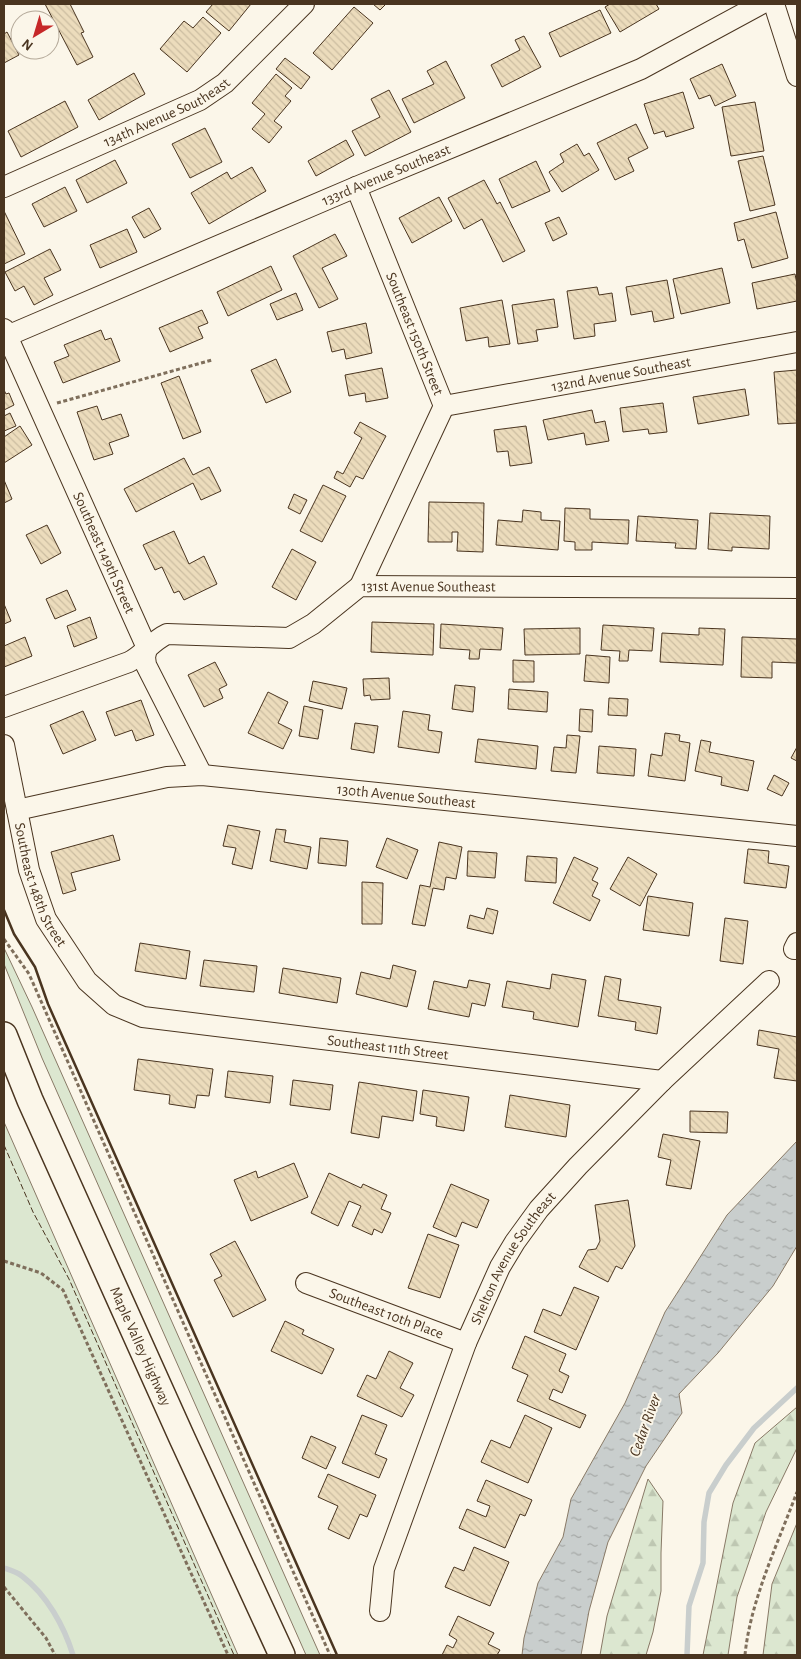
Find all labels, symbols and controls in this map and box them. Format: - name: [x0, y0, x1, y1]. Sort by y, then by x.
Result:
- north arrow: [10, 10, 60, 60]
- text: N: [19, 36, 36, 53]
- street label: 134th Avenue Southeast: [101, 75, 233, 150]
- street label: 133rd Avenue Southeast: [320, 142, 453, 209]
- street label: Southeast 150th Street: [383, 270, 446, 398]
- street label: 132nd Avenue Southeast: [550, 354, 692, 394]
- street label: Southeast 149th Street: [70, 490, 137, 616]
- street label: 131st Avenue Southeast: [361, 579, 496, 595]
- street label: 130th Avenue Southeast: [336, 782, 476, 811]
- street label: Southeast 148th Street: [12, 822, 69, 950]
- street label: Southeast 11th Street: [326, 1033, 450, 1063]
- street label: Shelton Avenue Southeast: [468, 1189, 559, 1327]
- street label: Maple Valley Highway: [107, 1285, 174, 1409]
- street label: Southeast 10th Place: [327, 1285, 445, 1342]
- water label: Cedar River: [626, 1391, 664, 1459]

